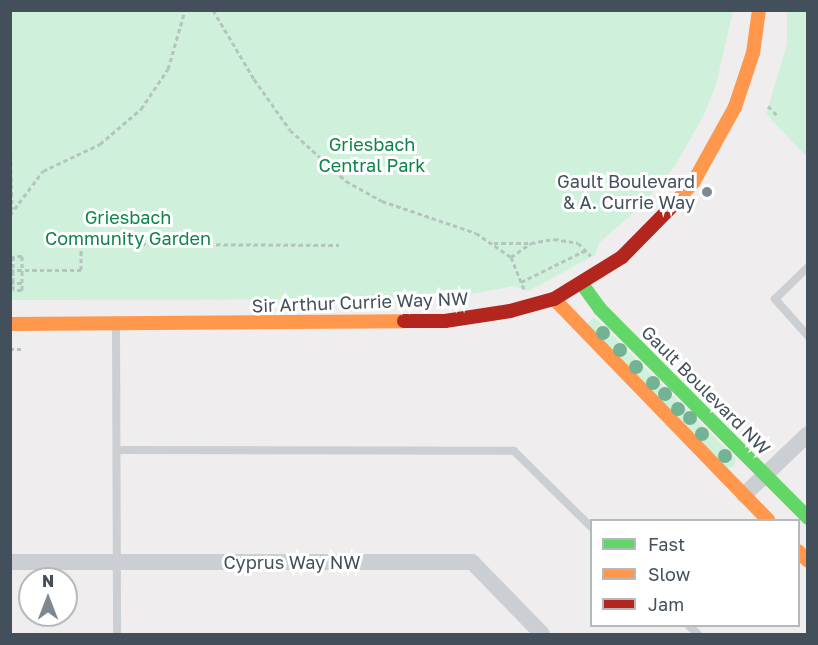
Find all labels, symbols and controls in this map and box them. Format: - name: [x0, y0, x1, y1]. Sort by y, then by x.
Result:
- park label: Griesbach Central Park: [318, 134, 426, 176]
- place label: Gault Boulevard & A. Currie Way: [557, 171, 695, 213]
- marker: Gault Boulevard & A. Currie Way: [700, 185, 714, 199]
- park label: Griesbach Community Garden: [45, 207, 211, 250]
- street label: Sir Arthur Currie Way NW: [251, 287, 469, 317]
- street label: Gault Boulevard NW: [637, 321, 775, 459]
- legend: [590, 519, 800, 627]
- text: Fast: [648, 533, 685, 555]
- street label: Cyprus Way NW: [223, 551, 361, 573]
- text: Slow: [648, 563, 690, 585]
- north arrow: [18, 567, 78, 627]
- text: N: [42, 571, 54, 591]
- text: Jam: [648, 593, 684, 615]

